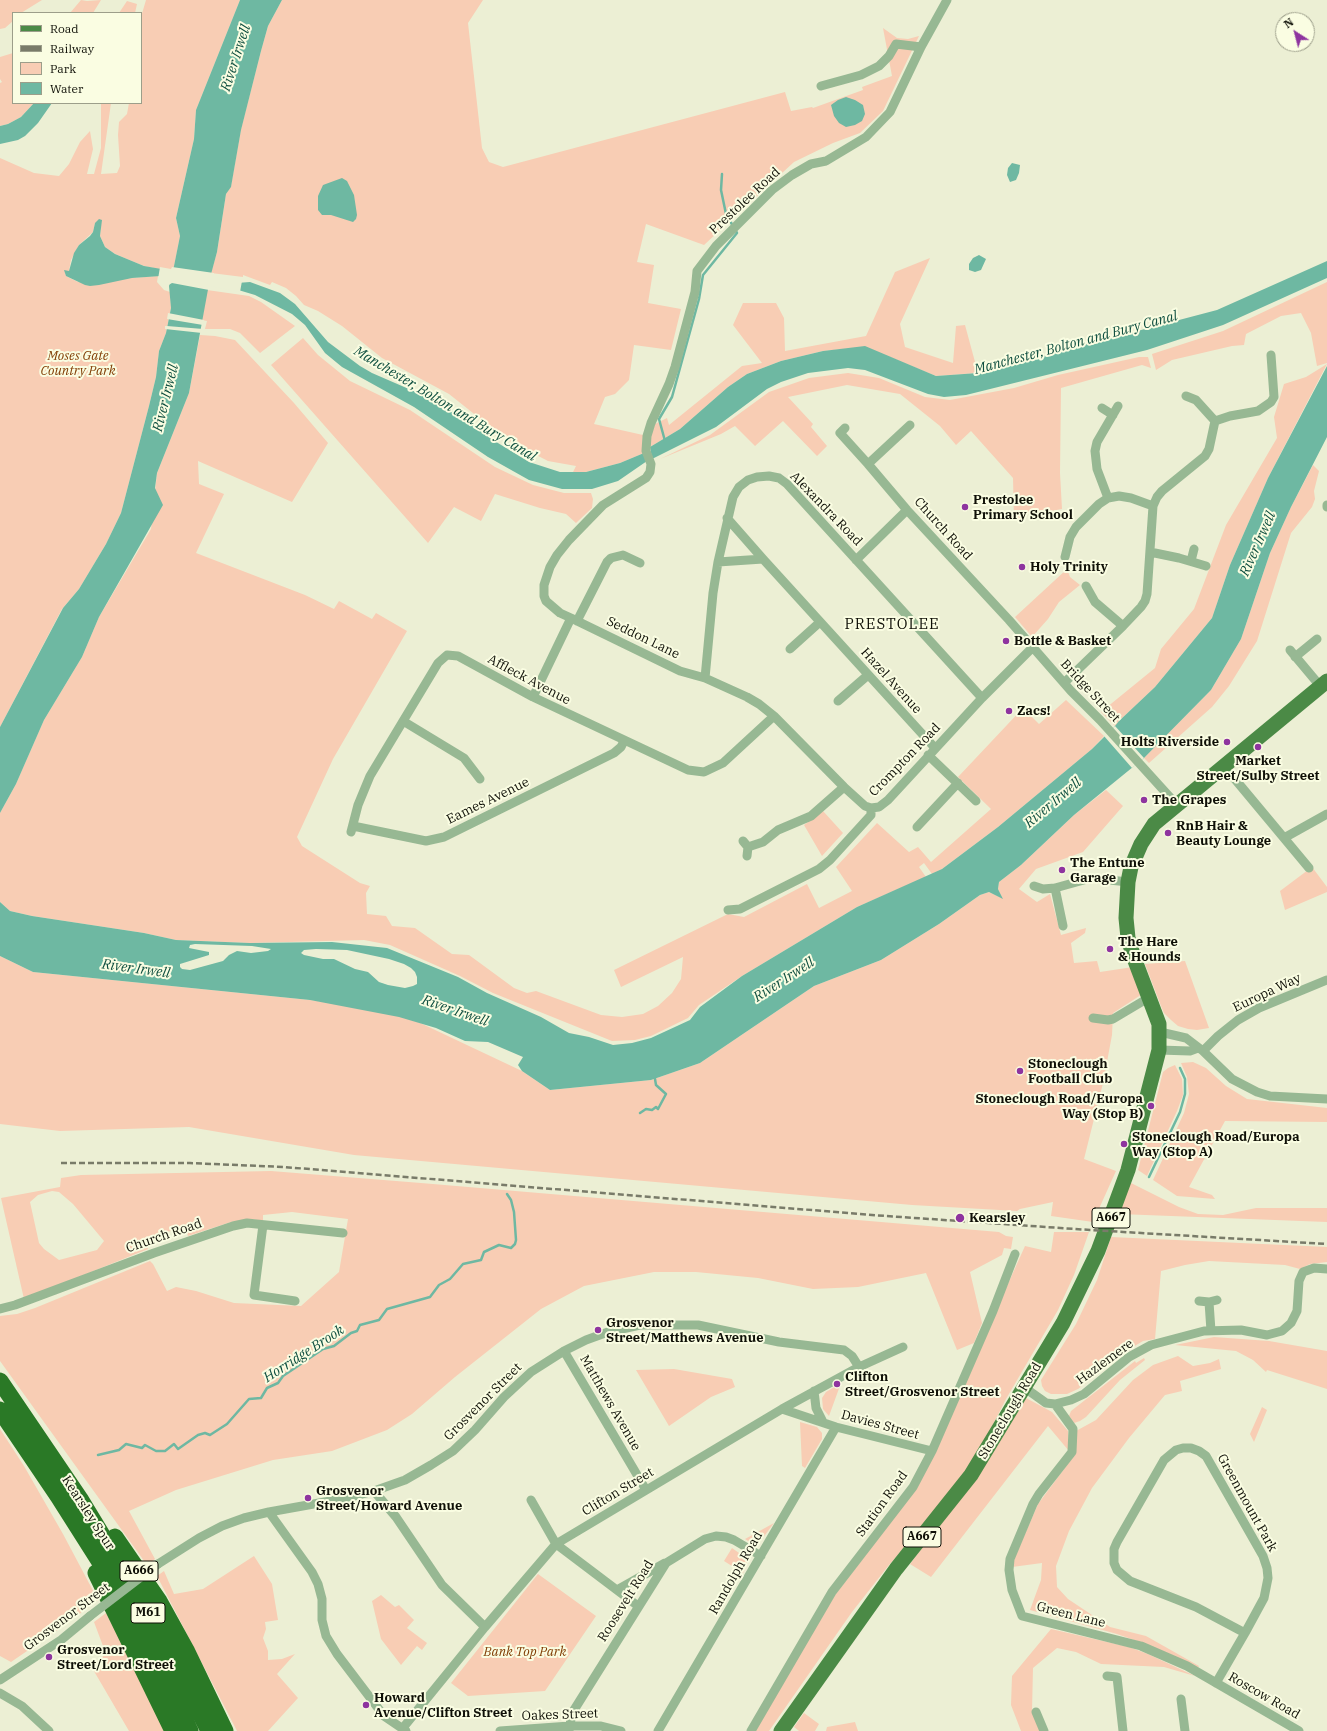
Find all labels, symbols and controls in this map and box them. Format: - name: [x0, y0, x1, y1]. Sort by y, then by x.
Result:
- legend: [12, 12, 142, 104]
- north arrow: [1275, 12, 1315, 52]
- text: N: [1281, 15, 1296, 31]
- text: Road: [50, 21, 79, 36]
- water label: River Irwell: [217, 23, 255, 93]
- text: Railway: [50, 41, 94, 56]
- text: Park: [50, 61, 76, 76]
- text: Water: [50, 81, 83, 96]
- street label: Prestolee Road: [706, 164, 784, 238]
- water label: Manchester, Bolton and Bury Canal: [972, 308, 1180, 378]
- water label: Manchester, Bolton and Bury Canal: [351, 343, 539, 465]
- park label: Moses Gate Country Park: [40, 348, 116, 379]
- water label: River Irwell: [150, 363, 182, 433]
- street label: Alexandra Road: [787, 469, 865, 549]
- place label: Prestolee Primary School: [973, 492, 1073, 523]
- street label: Church Road: [911, 494, 975, 564]
- marker: Prestolee Primary School: [960, 502, 970, 512]
- water label: River Irwell: [1236, 509, 1280, 579]
- place label: Holy Trinity: [1030, 559, 1108, 575]
- marker: Holy Trinity: [1017, 562, 1027, 572]
- street label: Seddon Lane: [604, 614, 682, 662]
- district label: PRESTOLEE: [844, 616, 940, 634]
- place label: Bottle & Basket: [1014, 633, 1111, 649]
- marker: Bottle & Basket: [1001, 636, 1011, 646]
- street label: Hazel Avenue: [857, 645, 925, 717]
- street label: Affleck Avenue: [485, 652, 573, 708]
- street label: Bridge Street: [1057, 656, 1123, 726]
- place label: Zacs!: [1017, 703, 1051, 719]
- marker: Zacs!: [1004, 706, 1014, 716]
- street label: Crompton Road: [866, 720, 944, 800]
- place label: Holts Riverside: [1121, 734, 1219, 750]
- marker: Holts Riverside: [1222, 737, 1232, 747]
- marker: Market Street/Sulby Street: [1253, 742, 1263, 752]
- place label: Market Street/Sulby Street: [1197, 753, 1319, 784]
- street label: Eames Avenue: [444, 774, 532, 828]
- water label: River Irwell: [1021, 774, 1085, 832]
- place label: The Grapes: [1152, 792, 1226, 808]
- marker: The Grapes: [1139, 795, 1149, 805]
- place label: RnB Hair & Beauty Lounge: [1176, 818, 1271, 849]
- marker: RnB Hair & Beauty Lounge: [1163, 828, 1173, 838]
- place label: The Entune Garage: [1070, 855, 1145, 886]
- marker: The Entune Garage: [1057, 865, 1067, 875]
- place label: The Hare & Hounds: [1118, 934, 1181, 965]
- marker: The Hare & Hounds: [1105, 944, 1115, 954]
- water label: River Irwell: [751, 954, 817, 1006]
- water label: River Irwell: [101, 956, 171, 982]
- street label: Europa Way: [1230, 970, 1304, 1016]
- water label: River Irwell: [420, 992, 490, 1030]
- place label: Stoneclough Football Club: [1028, 1056, 1112, 1087]
- marker: Stoneclough Football Club: [1015, 1066, 1025, 1076]
- place label: Stoneclough Road/Europa Way (Stop B): [975, 1091, 1143, 1122]
- marker: Stoneclough Road/Europa Way (Stop B): [1146, 1101, 1156, 1111]
- place label: Stoneclough Road/Europa Way (Stop A): [1132, 1129, 1300, 1160]
- marker: Stoneclough Road/Europa Way (Stop A): [1119, 1139, 1129, 1149]
- road number: A667: [1092, 1208, 1130, 1228]
- place label: Kearsley: [969, 1210, 1025, 1226]
- marker: Kearsley: [954, 1212, 966, 1224]
- street label: Church Road: [124, 1216, 204, 1256]
- place label: Grosvenor Street/Matthews Avenue: [606, 1315, 763, 1346]
- water label: Horridge Brook: [261, 1322, 347, 1386]
- marker: Grosvenor Street/Matthews Avenue: [593, 1325, 603, 1335]
- street label: Hazlemere: [1073, 1336, 1137, 1388]
- street label: Matthews Avenue: [576, 1353, 644, 1453]
- street label: Grosvenor Street: [441, 1360, 525, 1444]
- street label: Stoneclough Road: [975, 1360, 1045, 1462]
- place label: Clifton Street/Grosvenor Street: [845, 1369, 999, 1400]
- marker: Clifton Street/Grosvenor Street: [832, 1379, 842, 1389]
- street label: Davies Street: [839, 1407, 921, 1443]
- street label: Greenmount Park: [1214, 1451, 1280, 1555]
- street label: Clifton Street: [579, 1465, 657, 1519]
- street label: Station Road: [853, 1468, 911, 1540]
- street label: Kearsley Spur: [58, 1473, 118, 1553]
- place label: Grosvenor Street/Howard Avenue: [316, 1483, 462, 1514]
- marker: Grosvenor Street/Howard Avenue: [303, 1493, 313, 1503]
- road number: A667: [903, 1527, 941, 1547]
- street label: Randolph Road: [706, 1529, 766, 1617]
- street label: Roosevelt Road: [595, 1557, 657, 1645]
- road number: A666: [120, 1561, 158, 1581]
- street label: Grosvenor Street: [21, 1580, 113, 1654]
- street label: Green Lane: [1035, 1599, 1107, 1631]
- road number: M61: [131, 1603, 165, 1623]
- place label: Grosvenor Street/Lord Street: [57, 1642, 174, 1673]
- park label: Bank Top Park: [484, 1644, 566, 1660]
- marker: Grosvenor Street/Lord Street: [44, 1652, 54, 1662]
- street label: Roscow Road: [1225, 1669, 1303, 1723]
- place label: Howard Avenue/Clifton Street: [374, 1690, 512, 1721]
- marker: Howard Avenue/Clifton Street: [361, 1700, 371, 1710]
- street label: Oakes Street: [521, 1706, 599, 1724]

